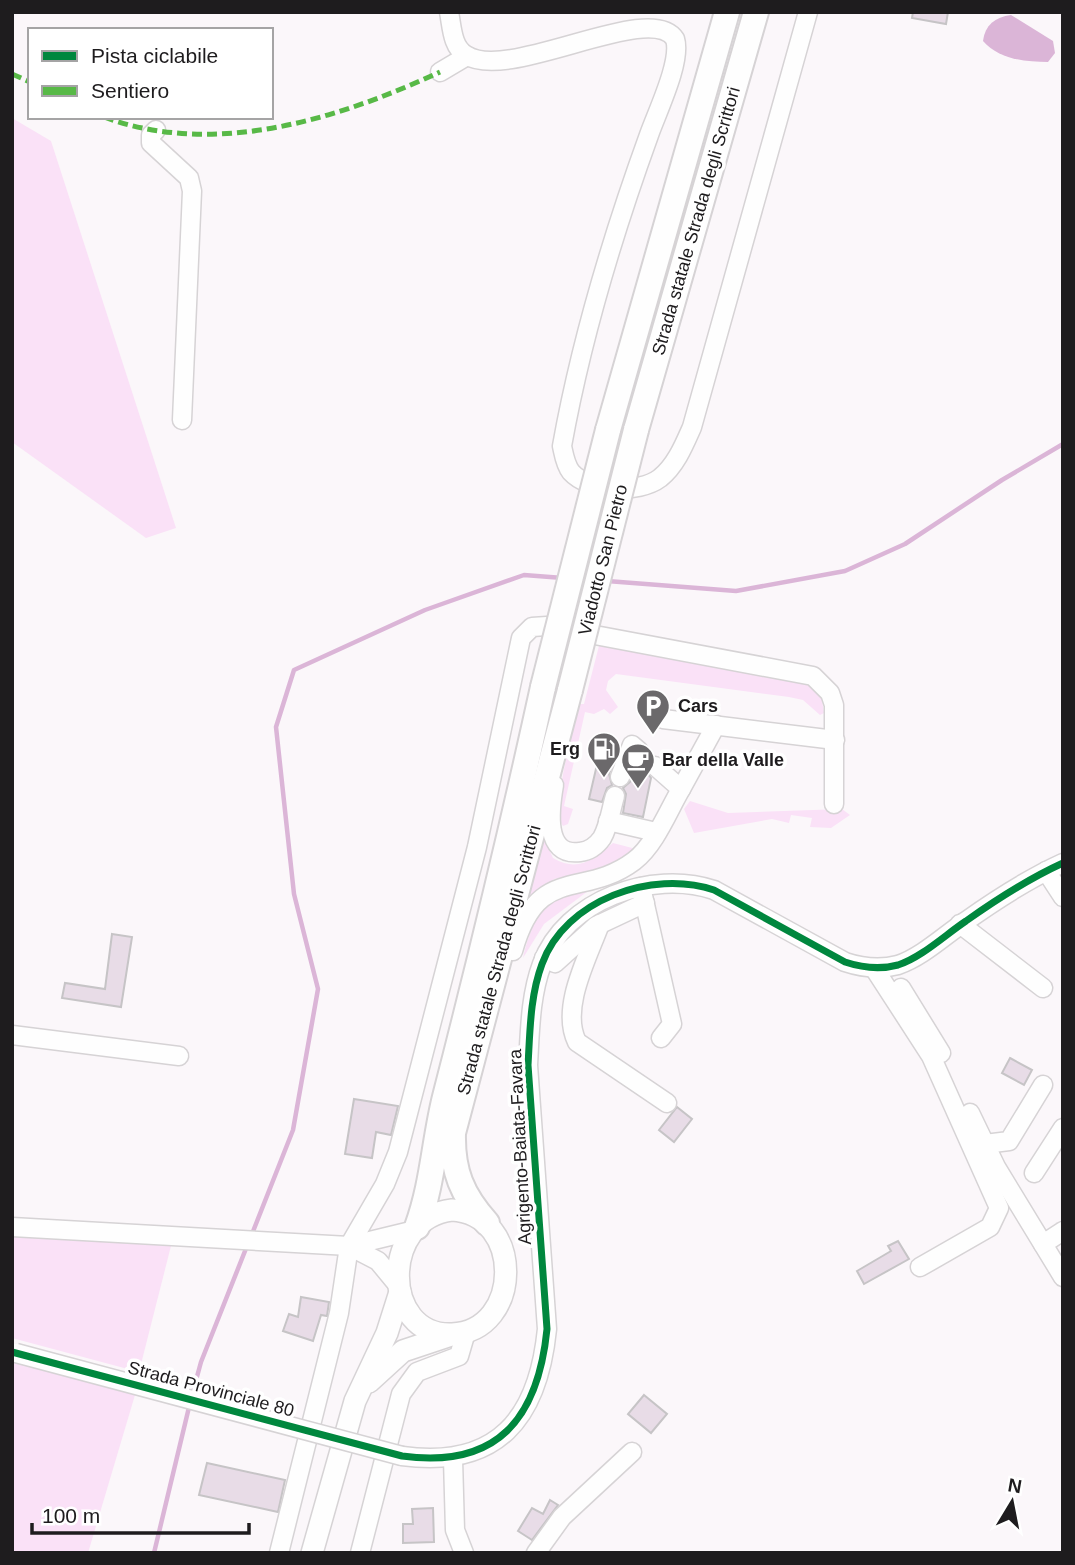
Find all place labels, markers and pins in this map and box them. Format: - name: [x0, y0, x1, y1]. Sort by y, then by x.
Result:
- parking icon: Cars: [634, 687, 672, 736]
- place label: Cars: [678, 696, 718, 716]
- fuel station icon: Erg: [585, 730, 623, 779]
- place label: Erg: [550, 739, 580, 759]
- cafe icon: Bar della Valle: [619, 741, 657, 790]
- place label: Bar della Valle: [662, 750, 784, 770]

